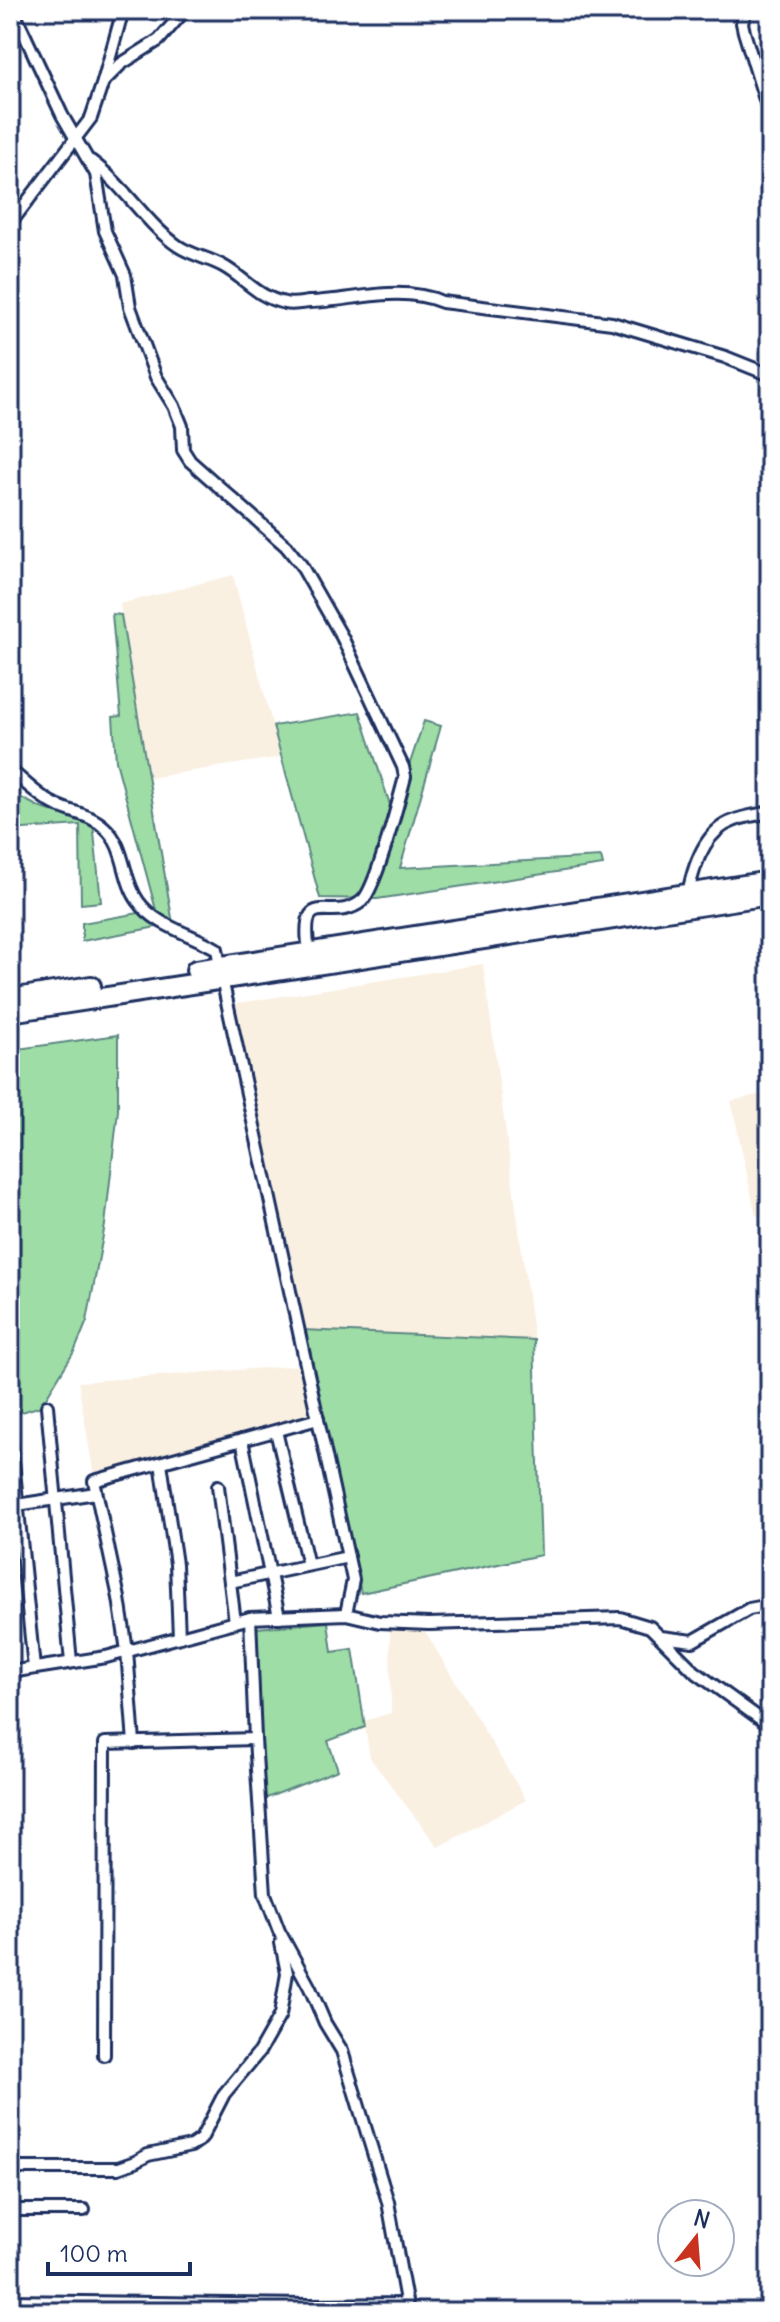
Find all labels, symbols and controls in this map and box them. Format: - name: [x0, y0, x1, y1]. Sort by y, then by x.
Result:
- north arrow: [656, 2198, 736, 2278]
- text: N: [690, 2203, 713, 2234]
- scale bar: [48, 2226, 190, 2276]
- text: 100 m: [60, 2238, 128, 2268]

